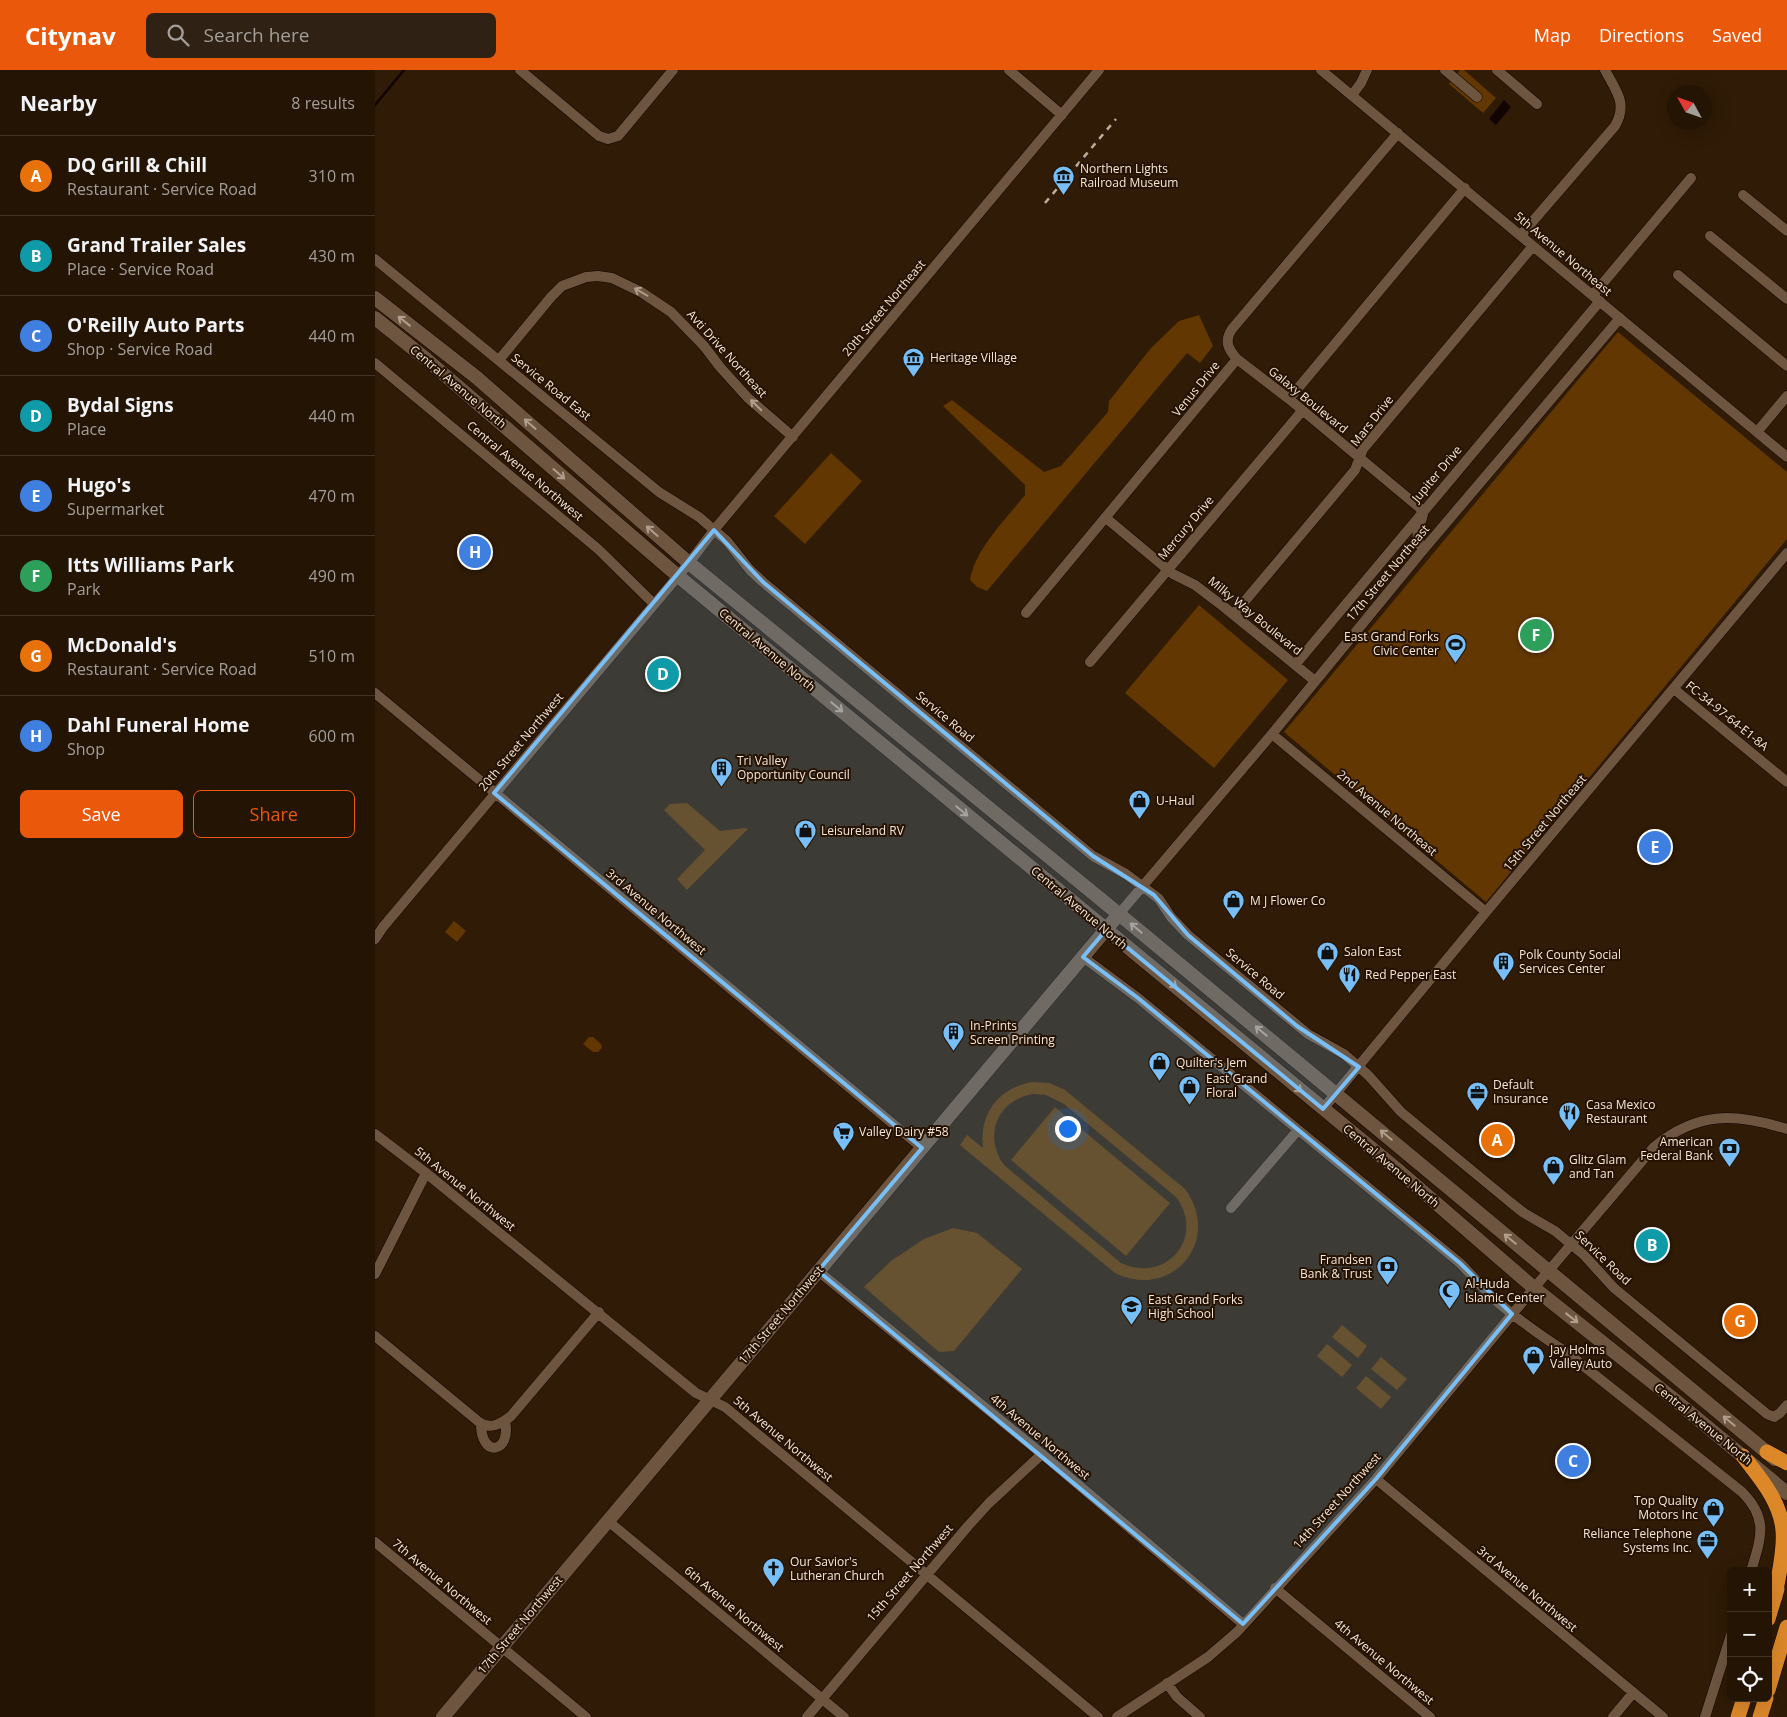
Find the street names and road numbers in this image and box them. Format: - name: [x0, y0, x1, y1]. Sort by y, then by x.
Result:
- street label: 5th Avenue Northeast: [1511, 208, 1616, 300]
- street label: 20th Street Northeast: [838, 256, 929, 360]
- street label: Avti Drive Northeast: [683, 306, 771, 401]
- street label: Central Avenue North: [406, 341, 510, 432]
- street label: Service Road East: [508, 349, 595, 424]
- street label: Venus Drive: [1168, 357, 1223, 420]
- street label: Galaxy Boulevard: [1265, 362, 1352, 437]
- street label: Mars Drive: [1346, 391, 1397, 450]
- street label: Central Avenue Northwest: [463, 417, 587, 524]
- street label: Jupiter Drive: [1407, 441, 1466, 506]
- street label: Mercury Drive: [1154, 492, 1218, 563]
- street label: 17th Street Northeast: [1342, 521, 1433, 625]
- street label: Milky Way Boulevard: [1205, 572, 1306, 659]
- street label: Central Avenue North: [715, 604, 819, 695]
- street label: FC-34-97-64-E1-8A: [1682, 677, 1773, 755]
- street label: Service Road: [912, 687, 978, 746]
- street label: 20th Street Northwest: [474, 689, 567, 795]
- street label: 2nd Avenue Northeast: [1334, 766, 1441, 860]
- street label: 15th Street Northeast: [1499, 771, 1590, 875]
- street label: Central Avenue North: [1027, 862, 1131, 953]
- street label: 3rd Avenue Northwest: [603, 865, 710, 959]
- street label: Service Road: [1222, 944, 1288, 1003]
- street label: Central Avenue North: [1339, 1120, 1443, 1211]
- street label: 5th Avenue Northwest: [411, 1143, 519, 1235]
- street label: Service Road: [1572, 1227, 1635, 1289]
- street label: 17th Street Northwest: [734, 1262, 827, 1368]
- street label: Central Avenue North: [1651, 1379, 1756, 1468]
- street label: 4th Avenue Northwest: [987, 1390, 1094, 1483]
- street label: 5th Avenue Northwest: [730, 1392, 837, 1485]
- street label: 14th Street Northwest: [1289, 1449, 1384, 1552]
- street label: 15th Street Northwest: [863, 1520, 957, 1625]
- street label: 7th Avenue Northwest: [389, 1535, 496, 1628]
- street label: 3rd Avenue Northwest: [1474, 1542, 1581, 1636]
- street label: 6th Avenue Northwest: [681, 1562, 788, 1655]
- street label: 17th Street Northwest: [473, 1572, 566, 1678]
- street label: 4th Avenue Northwest: [1331, 1615, 1438, 1708]

